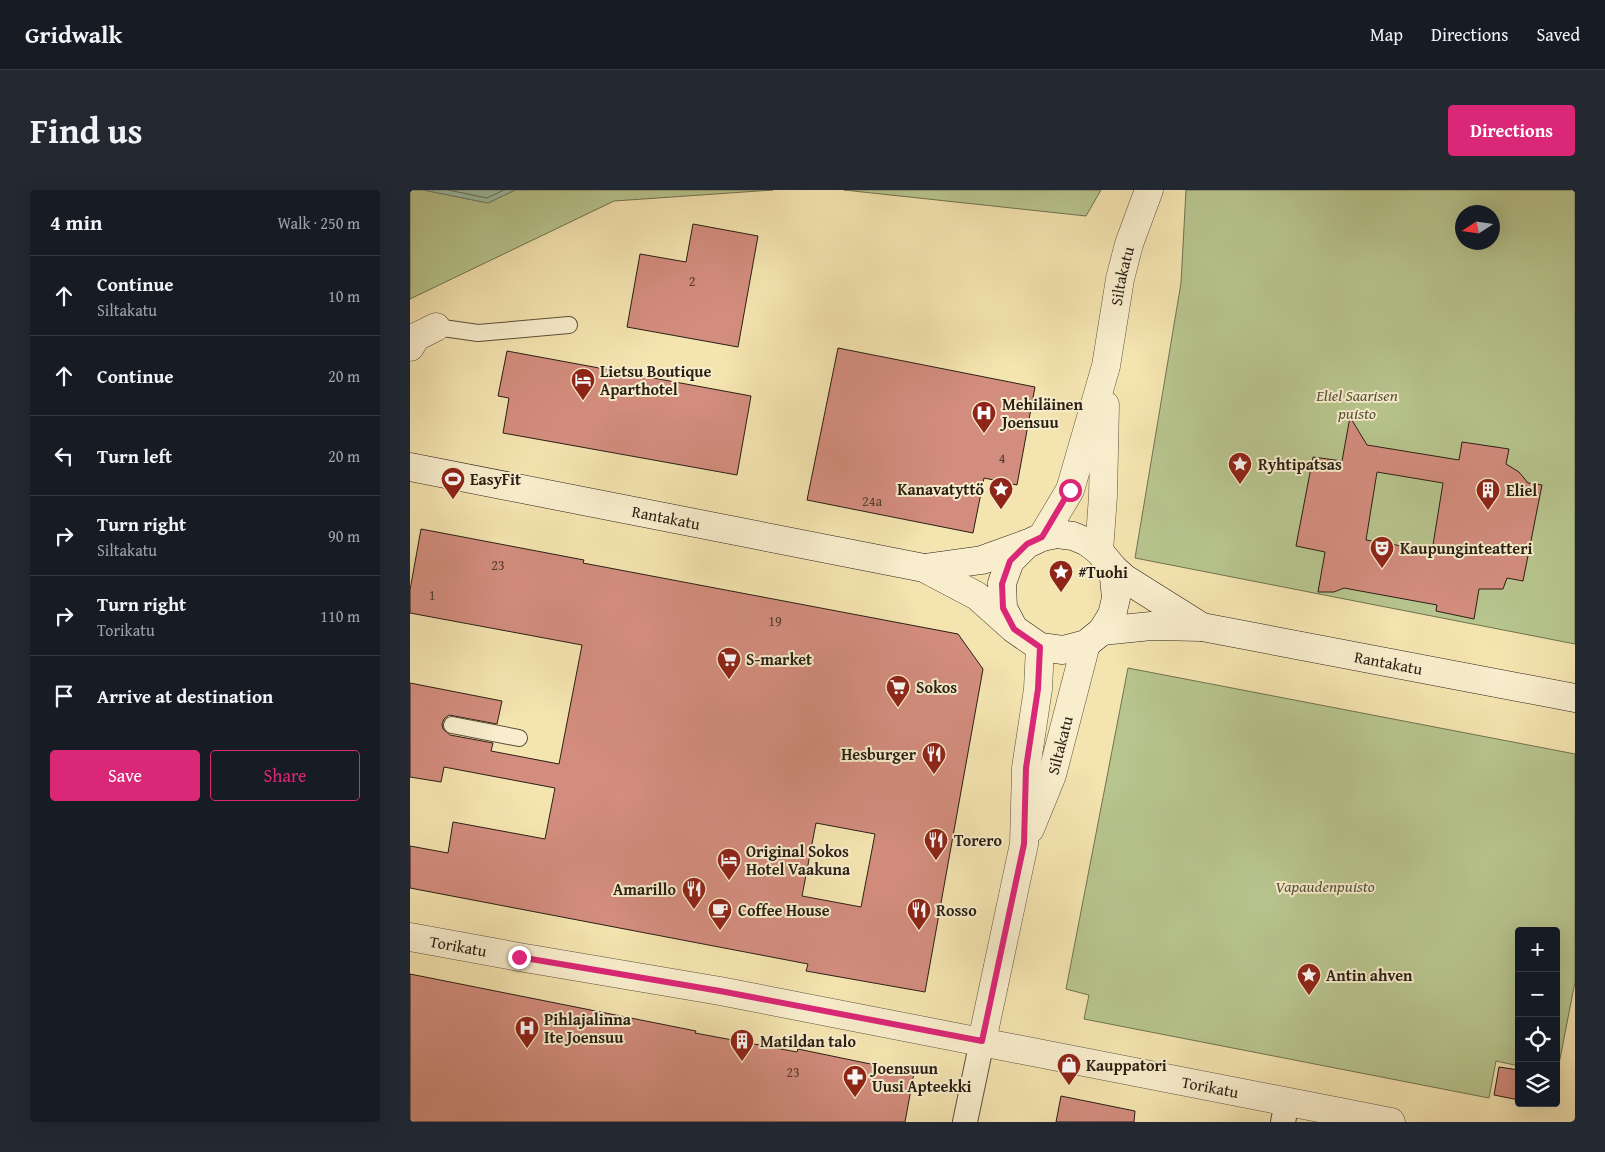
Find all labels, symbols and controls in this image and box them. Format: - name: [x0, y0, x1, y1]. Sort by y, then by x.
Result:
- text: Gridwalk: [25, 17, 122, 52]
- text: Map: [1370, 21, 1403, 48]
- text: Directions: [1431, 21, 1508, 48]
- text: Saved: [1536, 21, 1580, 48]
- text: Find us: [30, 105, 143, 156]
- button: Directions: [1448, 105, 1575, 156]
- north arrow: [1455, 205, 1500, 250]
- text: 4 min: [50, 207, 102, 238]
- text: Walk · 250 m: [277, 211, 360, 235]
- street label: Siltakatu: [1104, 244, 1140, 308]
- text: Continue: [97, 270, 174, 298]
- house number: 2: [689, 271, 695, 291]
- icon: ahead: [50, 282, 78, 310]
- text: 10 m: [328, 284, 360, 308]
- text: Siltakatu: [97, 298, 157, 322]
- place label: Lietsu Boutique Aparthotel: [600, 359, 712, 401]
- icon: ahead: [50, 362, 78, 390]
- text: Continue: [97, 362, 174, 390]
- text: 20 m: [328, 364, 360, 388]
- hotel icon: Lietsu Boutique Aparthotel: [570, 367, 596, 401]
- park label: Eliel Saarisen puisto: [1315, 383, 1398, 425]
- place label: Mehiläinen Joensuu: [999, 392, 1083, 434]
- hospital icon: Mehiläinen Joensuu: [971, 400, 997, 434]
- icon: left: [50, 442, 78, 470]
- text: Turn left: [97, 442, 172, 470]
- text: 20 m: [328, 444, 360, 468]
- house number: 4: [999, 448, 1006, 468]
- place icon: Ryhtipatsas: [1227, 451, 1253, 485]
- place label: Ryhtipatsas: [1258, 452, 1342, 476]
- sports icon: EasyFit: [440, 466, 466, 500]
- place label: EasyFit: [470, 467, 521, 491]
- place icon: Kanavatyttö: [988, 476, 1014, 510]
- place label: Kanavatyttö: [897, 477, 984, 501]
- building icon: Eliel: [1475, 477, 1501, 511]
- place label: Eliel: [1506, 478, 1537, 502]
- route start: [1059, 479, 1082, 502]
- house number: 24a: [862, 491, 882, 511]
- street label: Rantakatu: [630, 499, 703, 536]
- text: Turn right: [97, 510, 186, 538]
- icon: right: [50, 522, 78, 550]
- text: 90 m: [328, 524, 360, 548]
- theatre icon: Kaupunginteatteri: [1369, 535, 1395, 569]
- place label: Kaupunginteatteri: [1400, 536, 1533, 560]
- text: Siltakatu: [97, 538, 157, 562]
- house number: 23: [491, 555, 505, 575]
- place icon: #Tuohi: [1048, 559, 1074, 593]
- place label: #Tuohi: [1078, 560, 1128, 584]
- house number: 1: [429, 585, 435, 605]
- text: Turn right: [97, 590, 186, 618]
- icon: right: [50, 602, 78, 630]
- text: 110 m: [320, 604, 360, 628]
- house number: 19: [768, 611, 782, 631]
- text: Torikatu: [97, 618, 155, 642]
- street label: Rantakatu: [1352, 644, 1425, 681]
- supermarket icon: S-market: [716, 646, 742, 680]
- place label: S-market: [746, 647, 812, 671]
- supermarket icon: Sokos: [885, 674, 911, 708]
- place label: Sokos: [916, 675, 957, 699]
- icon: arrive: [50, 682, 78, 710]
- text: Arrive at destination: [97, 682, 273, 710]
- street label: Siltakatu: [1041, 713, 1079, 777]
- restaurant icon: Hesburger: [921, 741, 947, 775]
- place label: Hesburger: [841, 742, 917, 766]
- button: Save: [50, 750, 200, 801]
- button: Share: [210, 750, 360, 801]
- restaurant icon: Torero: [923, 827, 949, 861]
- place label: Torero: [954, 828, 1002, 852]
- place label: Original Sokos Hotel Vaakuna: [746, 839, 851, 881]
- hotel icon: Original Sokos Hotel Vaakuna: [716, 847, 742, 881]
- park label: Vapaudenpuisto: [1275, 874, 1375, 898]
- restaurant icon: Amarillo: [681, 876, 707, 910]
- place label: Amarillo: [613, 877, 676, 901]
- cafe icon: Coffee House: [707, 897, 733, 931]
- restaurant icon: Rosso: [906, 897, 932, 931]
- place label: Coffee House: [738, 898, 830, 922]
- place label: Rosso: [936, 898, 977, 922]
- map controls: [1515, 927, 1560, 1107]
- button: +: [1515, 927, 1560, 972]
- street label: Torikatu: [428, 929, 489, 963]
- route end: [508, 946, 531, 969]
- place icon: Antin ahven: [1296, 962, 1322, 996]
- place label: Antin ahven: [1326, 963, 1413, 987]
- button: −: [1515, 972, 1560, 1017]
- place label: Pihlajalinna Ite Joensuu: [544, 1007, 632, 1049]
- hospital icon: Pihlajalinna Ite Joensuu: [514, 1015, 540, 1049]
- button: locate: [1515, 1017, 1560, 1062]
- building icon: Matildan talo: [729, 1028, 755, 1062]
- place label: Matildan talo: [760, 1029, 857, 1053]
- shop icon: Kauppatori: [1056, 1052, 1082, 1086]
- place label: Kauppatori: [1086, 1053, 1167, 1077]
- place label: Joensuun Uusi Apteekki: [869, 1056, 972, 1098]
- house number: 23: [786, 1062, 800, 1082]
- button: layers: [1515, 1062, 1560, 1107]
- pharmacy icon: Joensuun Uusi Apteekki: [842, 1064, 868, 1098]
- street label: Torikatu: [1180, 1069, 1241, 1104]

